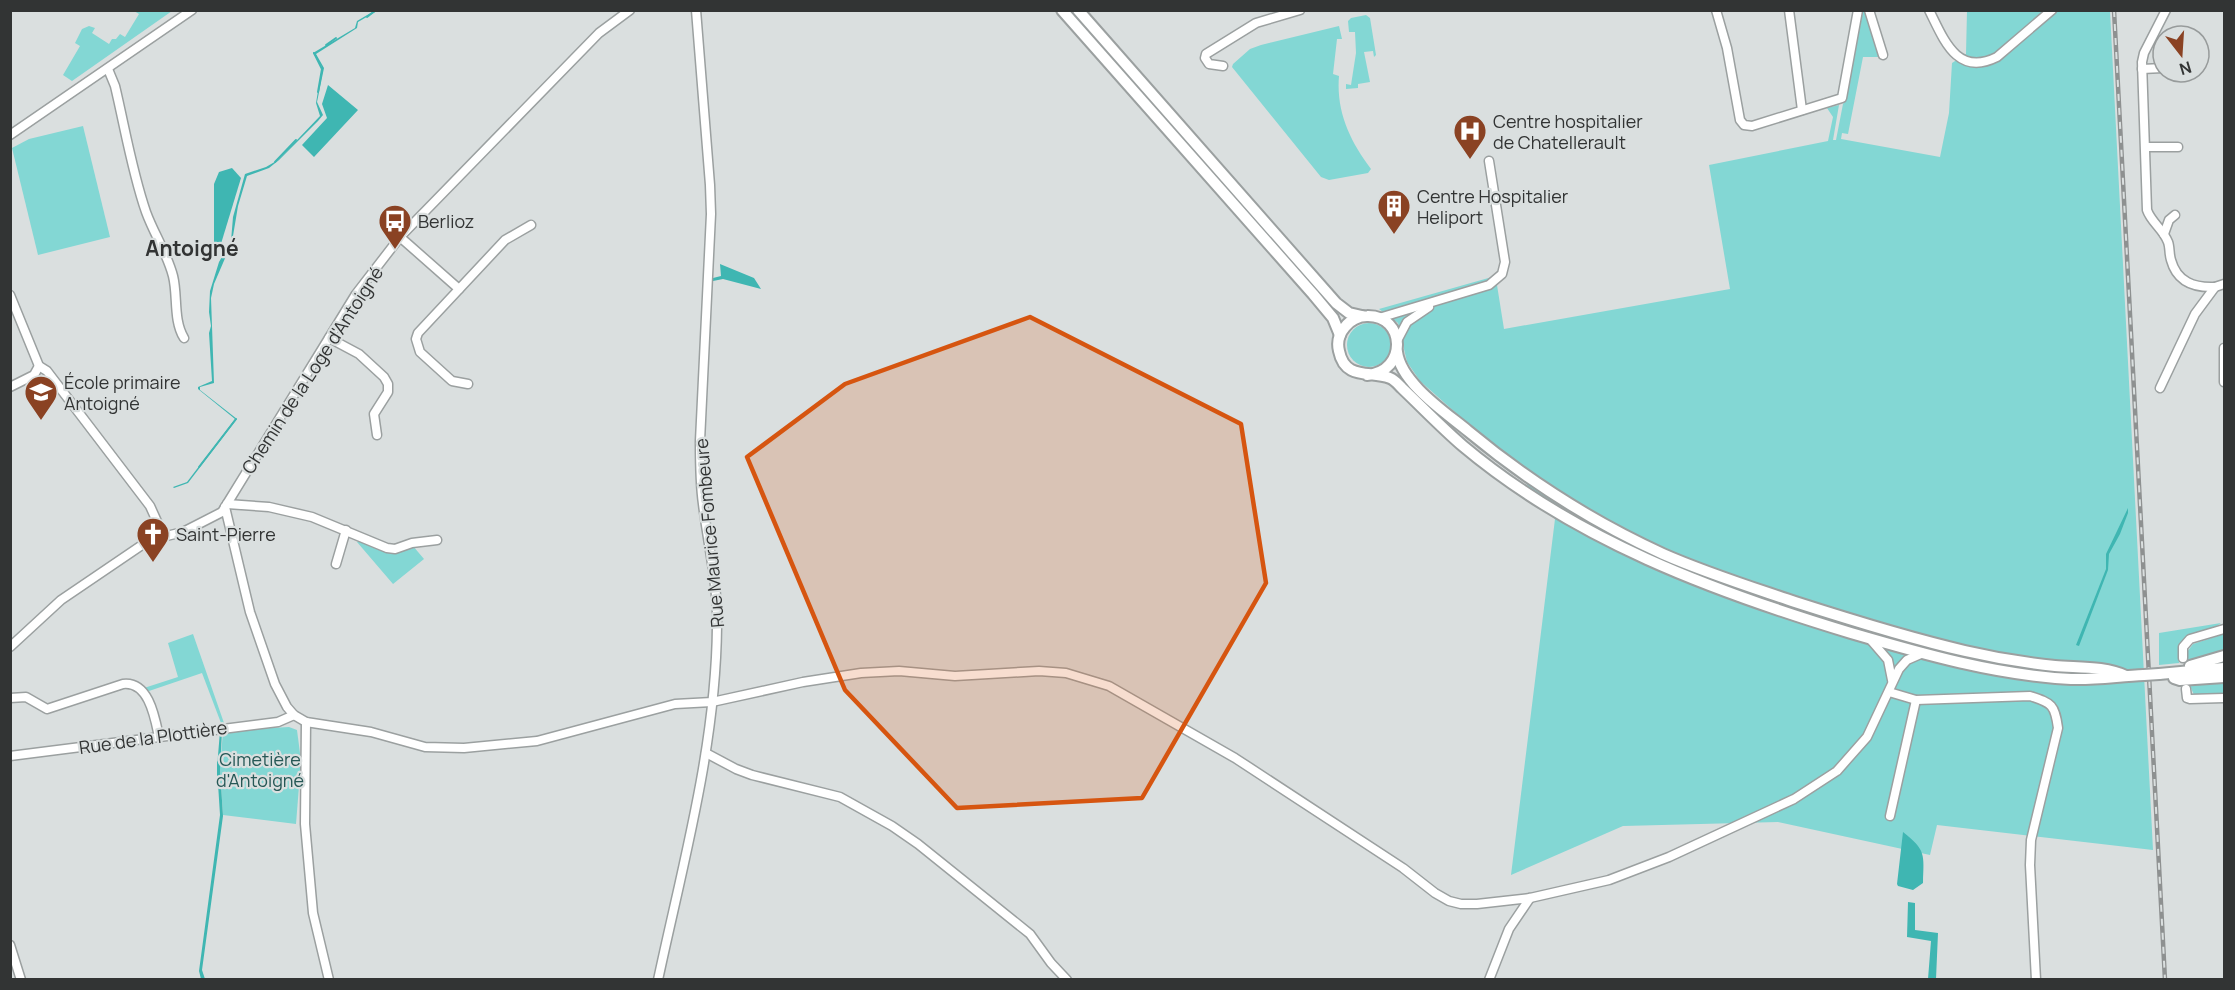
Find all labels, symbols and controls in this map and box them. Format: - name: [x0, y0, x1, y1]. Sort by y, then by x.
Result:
- north arrow: [2151, 24, 2211, 84]
- text: N: [2177, 56, 2194, 81]
- place label: Centre hospitalier de Chatellerault: [1493, 109, 1643, 154]
- hospital icon: Centre hospitalier de Chatellerault: [1452, 113, 1488, 160]
- place label: Centre Hospitalier Heliport: [1417, 184, 1569, 229]
- building icon: Centre Hospitalier Heliport: [1376, 188, 1412, 235]
- bus stop icon: Berlioz: [377, 203, 413, 250]
- place label: Berlioz: [418, 209, 474, 233]
- district label: Antoigné: [145, 234, 239, 262]
- street label: Chemin de la Loge d'Antoigné: [236, 262, 388, 478]
- place label: École primaire Antoigné: [64, 370, 181, 415]
- school or university icon: École primaire Antoigné: [23, 374, 59, 421]
- street label: Rue Maurice Fombeure: [689, 437, 729, 629]
- church icon: Saint-Pierre: [135, 516, 171, 563]
- place label: Saint-Pierre: [176, 522, 276, 546]
- street label: Rue de la Plottière: [77, 715, 229, 759]
- park label: Cimetière d'Antoigné: [216, 747, 304, 792]

